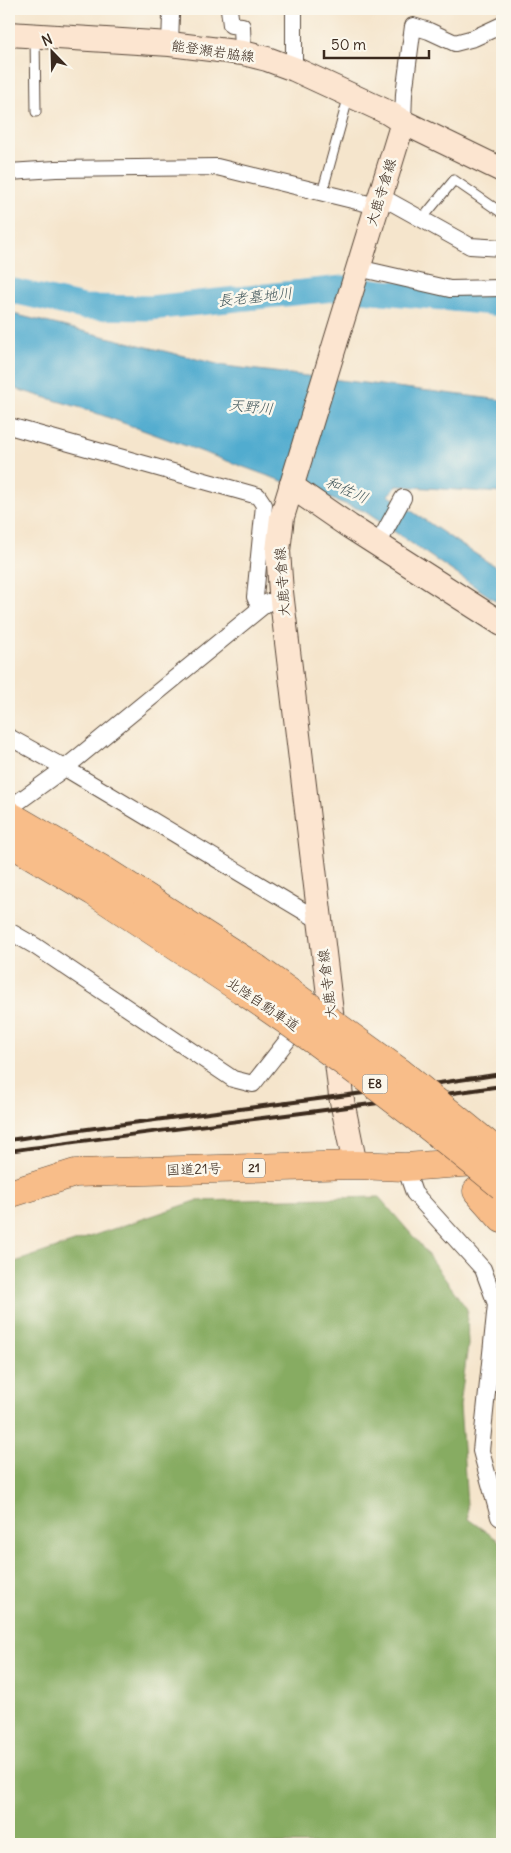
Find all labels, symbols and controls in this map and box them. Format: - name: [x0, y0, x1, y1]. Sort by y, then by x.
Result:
- north arrow: [28, 28, 78, 78]
- scale bar: [324, 28, 428, 60]
- text: N: [39, 30, 55, 50]
- text: 50 m: [331, 35, 366, 54]
- street label: 能登瀬岩脇線: [170, 36, 256, 66]
- street label: 大鹿寺倉線: [362, 156, 400, 228]
- water label: 長老墓地川: [217, 283, 293, 310]
- water label: 天野川: [228, 395, 274, 418]
- water label: 和佐川: [323, 472, 372, 507]
- street label: 大鹿寺倉線: [271, 546, 293, 618]
- street label: 大鹿寺倉線: [314, 948, 340, 1020]
- street label: 北陸自動車道: [223, 973, 303, 1035]
- road number: E8: [362, 1074, 388, 1094]
- road number: 21: [243, 1158, 265, 1178]
- street label: 国道21号: [166, 1159, 222, 1179]

